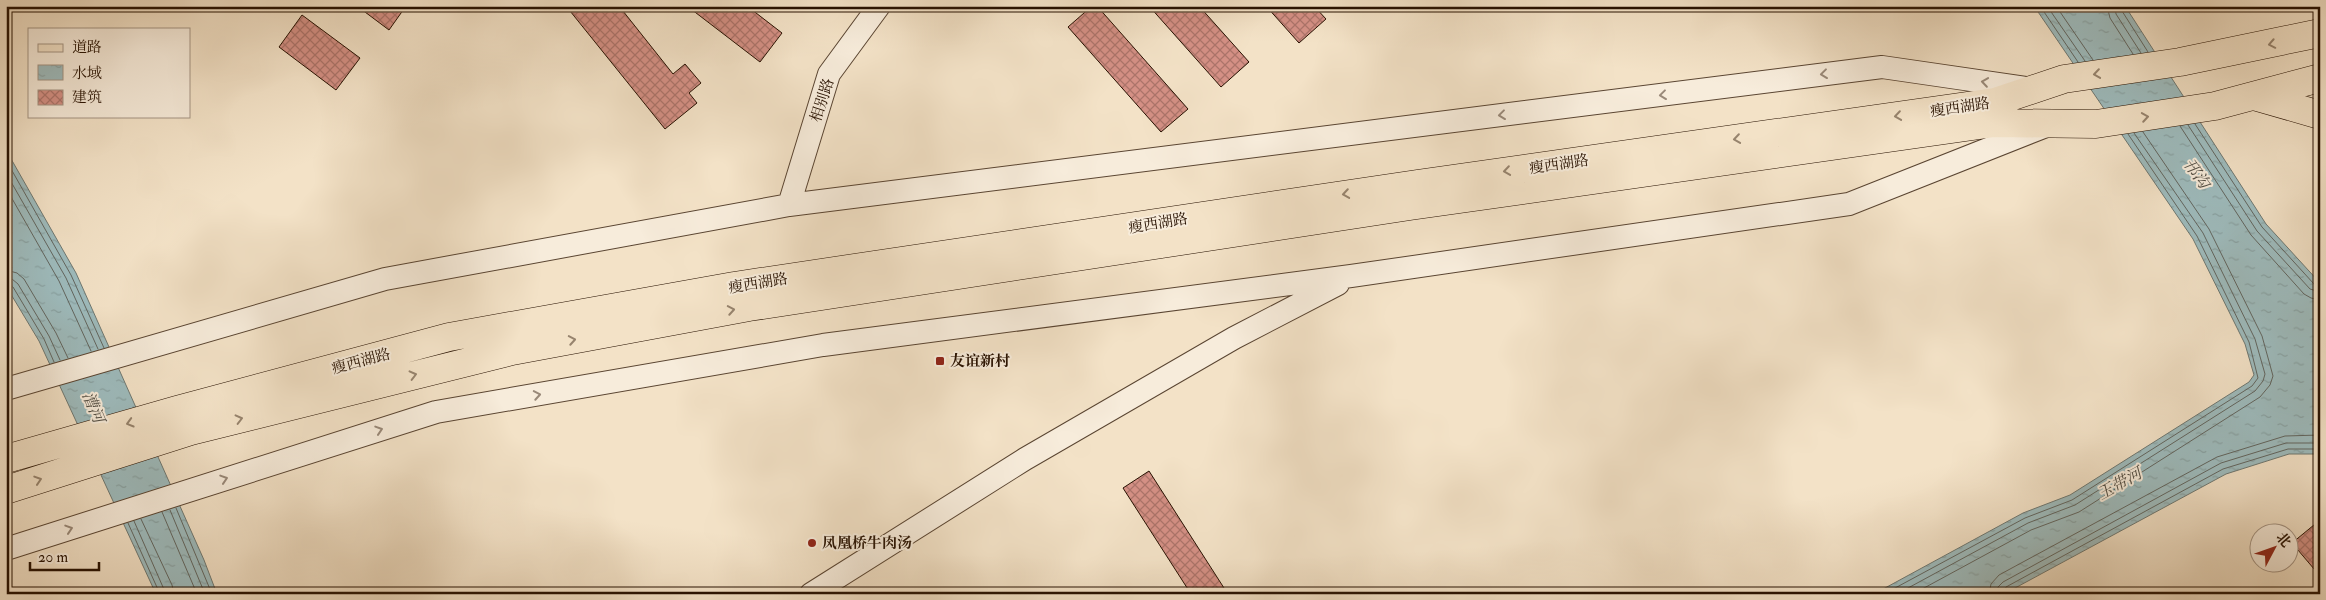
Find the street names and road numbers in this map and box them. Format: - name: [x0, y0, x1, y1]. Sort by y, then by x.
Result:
- street label: 相别路: [806, 76, 838, 124]
- street label: 瘦西湖路: [1929, 94, 1991, 121]
- street label: 瘦西湖路: [1528, 151, 1590, 178]
- street label: 瘦西湖路: [1127, 209, 1189, 238]
- street label: 瘦西湖路: [727, 269, 789, 298]
- street label: 瘦西湖路: [330, 345, 393, 378]

